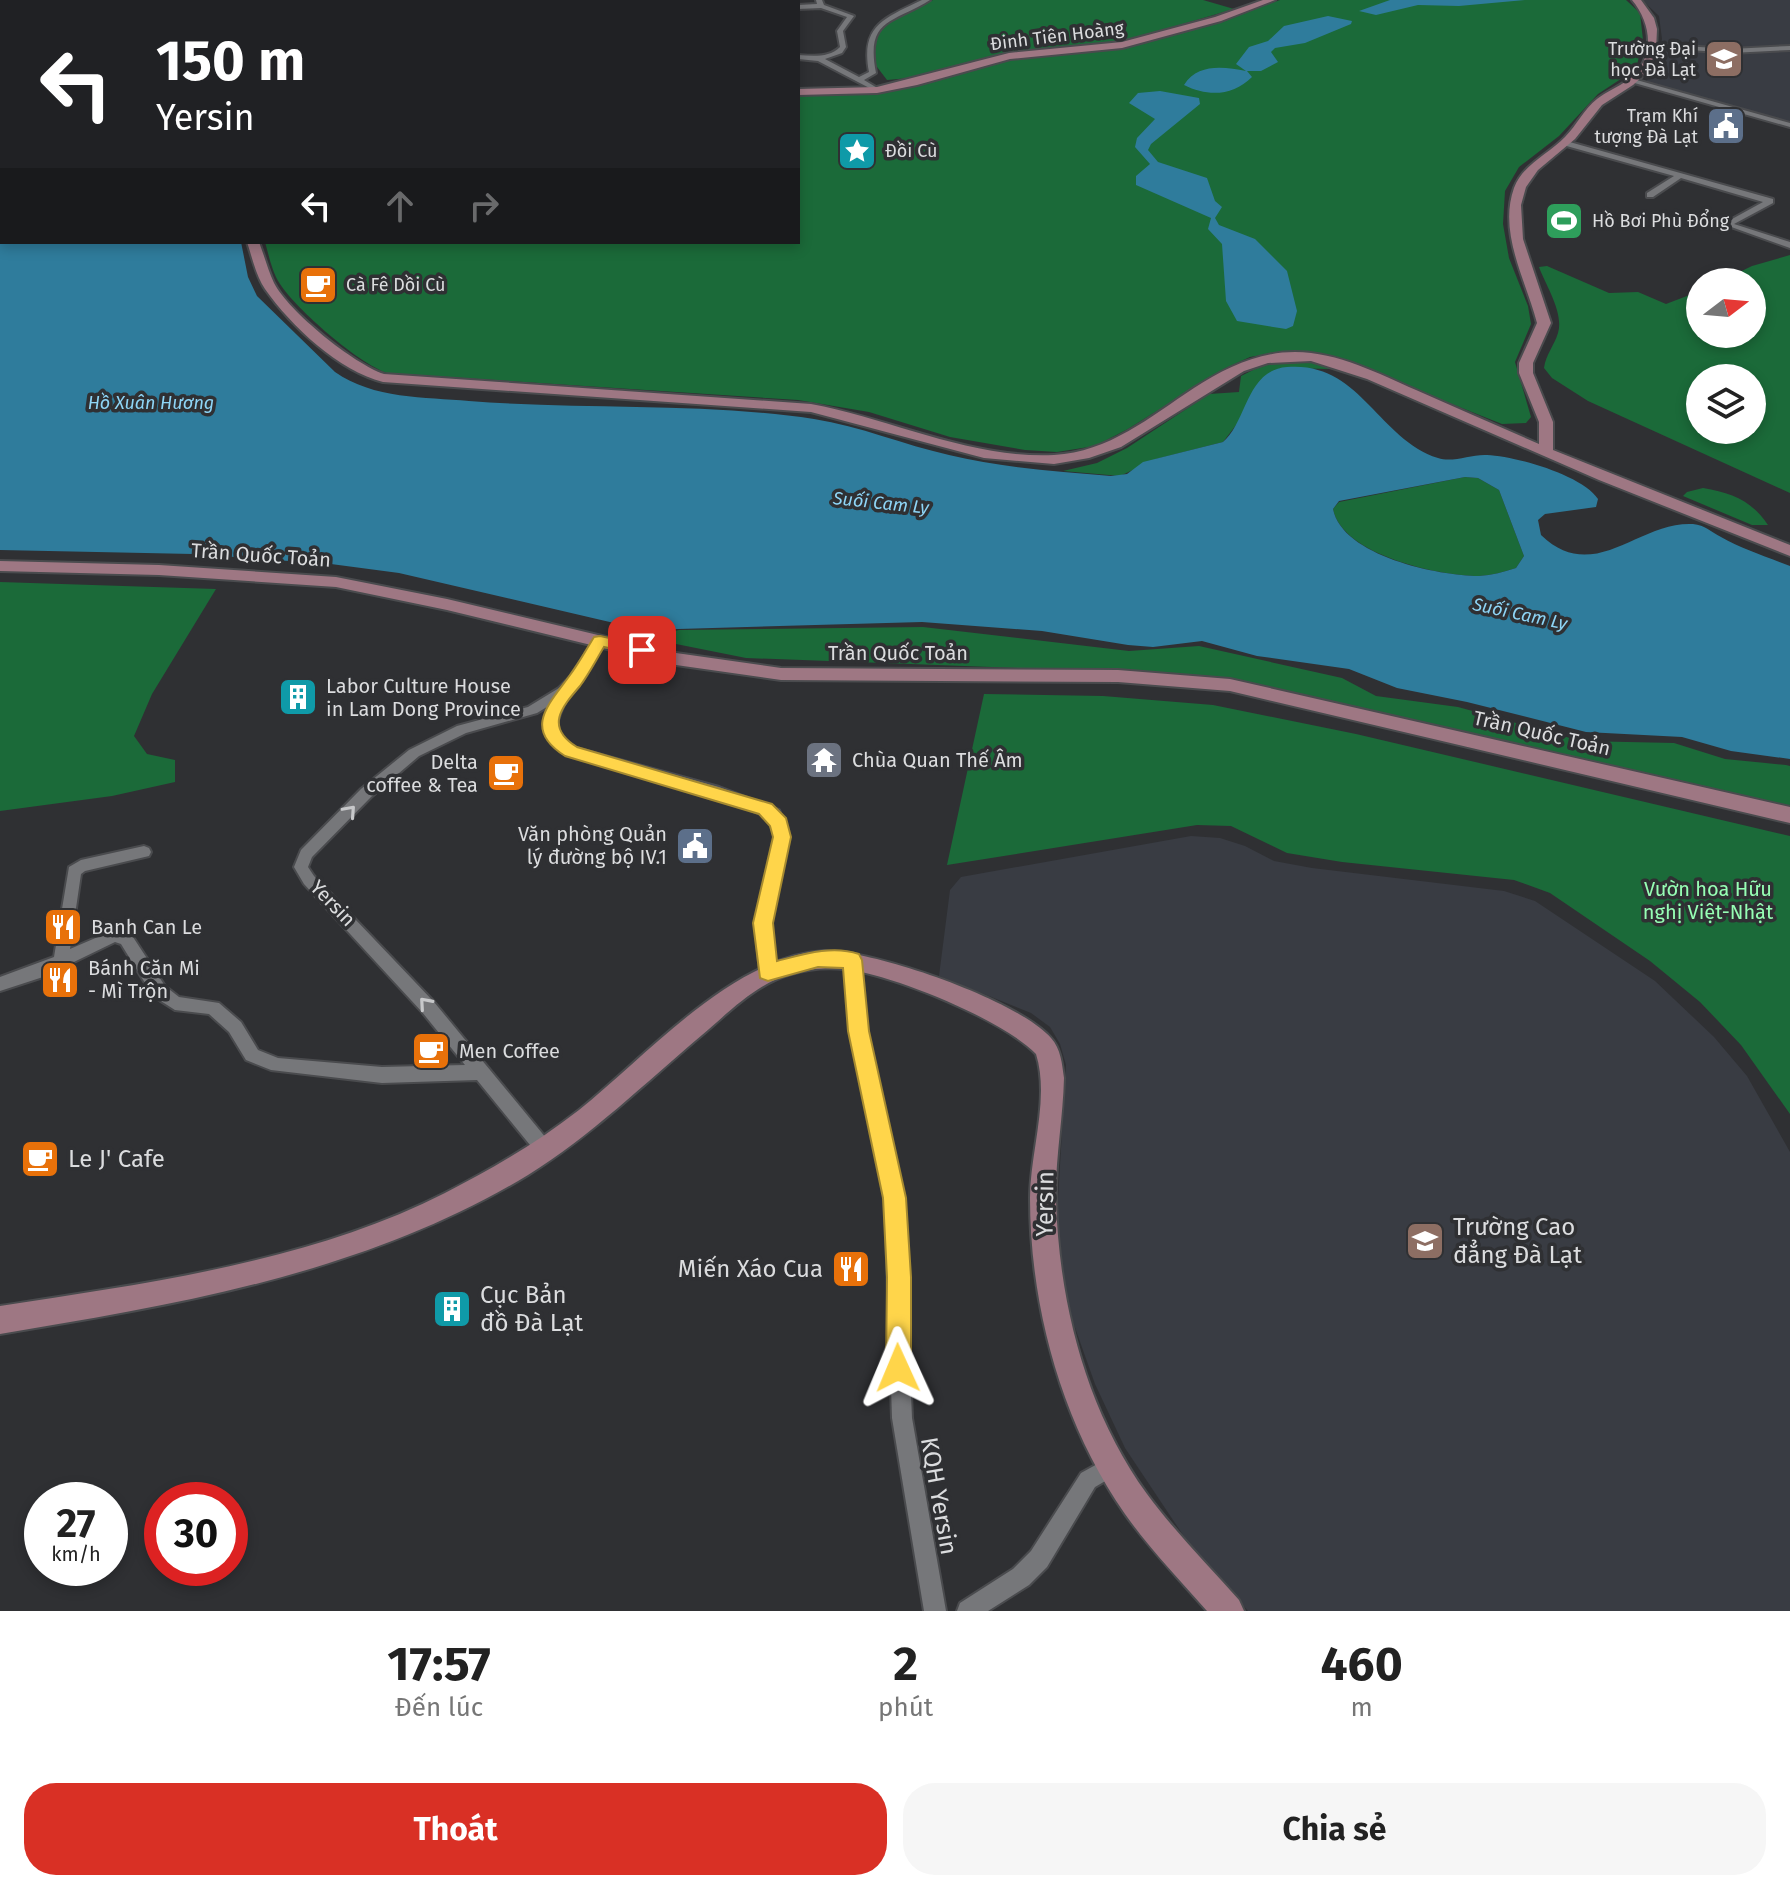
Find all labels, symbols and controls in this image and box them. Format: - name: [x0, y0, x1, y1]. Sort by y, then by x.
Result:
- street label: Đinh Tiên Hoàng: [989, 17, 1126, 55]
- text: 150 m: [156, 28, 305, 95]
- icon: left: [24, 32, 128, 136]
- place label: Trường Đại học Đà Lạt: [1608, 38, 1696, 81]
- school or university icon: Trường Đại học Đà Lạt: [1703, 38, 1745, 80]
- text: Yersin: [156, 96, 255, 140]
- place label: Trạm Khí tượng Đà Lạt: [1594, 105, 1699, 148]
- public building icon: Trạm Khí tượng Đà Lạt: [1705, 105, 1747, 147]
- place icon: Đồi Cù: [836, 130, 878, 172]
- place label: Đồi Cù: [885, 140, 937, 162]
- icon: left: [294, 184, 338, 228]
- icon: ahead: [378, 184, 422, 228]
- icon: right: [462, 184, 506, 228]
- sports icon: Hồ Bơi Phù Đổng: [1543, 200, 1585, 242]
- place label: Hồ Bơi Phù Đổng: [1592, 209, 1730, 232]
- cafe icon: Cà Fê Dồi Cù: [297, 264, 339, 306]
- north arrow: [1686, 268, 1766, 348]
- map controls: [1686, 268, 1766, 444]
- place label: Cà Fê Dồi Cù: [346, 274, 445, 296]
- button: layers: [1686, 364, 1766, 444]
- water label: Hồ Xuân Hương: [88, 392, 214, 414]
- water label: Suối Cam Ly: [831, 487, 931, 519]
- street label: Trần Quốc Toản: [190, 538, 332, 572]
- water label: Suối Cam Ly: [1470, 593, 1571, 635]
- pin: [608, 616, 676, 684]
- icon: arrive: [620, 628, 664, 672]
- street label: Trần Quốc Toản: [828, 641, 968, 665]
- place label: Labor Culture House in Lam Dong Province: [326, 674, 521, 721]
- building icon: Labor Culture House in Lam Dong Province: [277, 676, 319, 718]
- street label: Trần Quốc Toản: [1471, 706, 1613, 760]
- temple icon: Chùa Quan Thế Âm: [803, 739, 845, 781]
- place label: Chùa Quan Thế Âm: [852, 748, 1023, 772]
- place label: Delta coffee & Tea: [366, 750, 478, 797]
- cafe icon: Delta coffee & Tea: [485, 752, 527, 794]
- one-way arrow: [341, 806, 356, 820]
- place label: Văn phòng Quản lý đường bộ IV.1: [518, 822, 667, 869]
- public building icon: Văn phòng Quản lý đường bộ IV.1: [674, 825, 716, 867]
- street label: Yersin: [305, 875, 361, 931]
- park label: Vườn hoa Hữu nghị Việt-Nhật: [1643, 877, 1774, 924]
- restaurant icon: Banh Can Le: [42, 906, 84, 948]
- place label: Banh Can Le: [91, 915, 202, 939]
- place label: Bánh Căn Mi - Mì Trộn: [88, 956, 200, 1003]
- restaurant icon: Bánh Căn Mi - Mì Trộn: [39, 959, 81, 1001]
- one-way arrow: [420, 998, 434, 1013]
- cafe icon: Men Coffee: [410, 1030, 452, 1072]
- place label: Men Coffee: [459, 1039, 560, 1063]
- cafe icon: Le J' Cafe: [19, 1138, 61, 1180]
- place label: Le J' Cafe: [68, 1145, 165, 1173]
- street label: Yersin: [1030, 1171, 1060, 1237]
- place label: Trường Cao đẳng Đà Lạt: [1453, 1213, 1582, 1269]
- school or university icon: Trường Cao đẳng Đà Lạt: [1404, 1220, 1446, 1262]
- restaurant icon: Miến Xáo Cua: [830, 1248, 872, 1290]
- place label: Miến Xáo Cua: [678, 1255, 823, 1283]
- place label: Cục Bản đồ Đà Lạt: [480, 1281, 584, 1337]
- building icon: Cục Bản đồ Đà Lạt: [431, 1288, 473, 1330]
- position arrow: [856, 1326, 940, 1410]
- street label: KQH Yersin: [915, 1435, 963, 1557]
- speed limit sign: 30: [144, 1482, 248, 1586]
- text: 27: [57, 1500, 96, 1548]
- text: km/h: [51, 1542, 101, 1566]
- text: 17:57: [387, 1635, 491, 1693]
- text: 2: [893, 1635, 918, 1693]
- text: 460: [1320, 1635, 1403, 1693]
- text: Đến lúc: [395, 1692, 483, 1723]
- text: phút: [878, 1692, 933, 1723]
- text: m: [1350, 1692, 1373, 1723]
- button: Thoát: [24, 1783, 887, 1875]
- button: Chia sẻ: [903, 1783, 1766, 1875]

